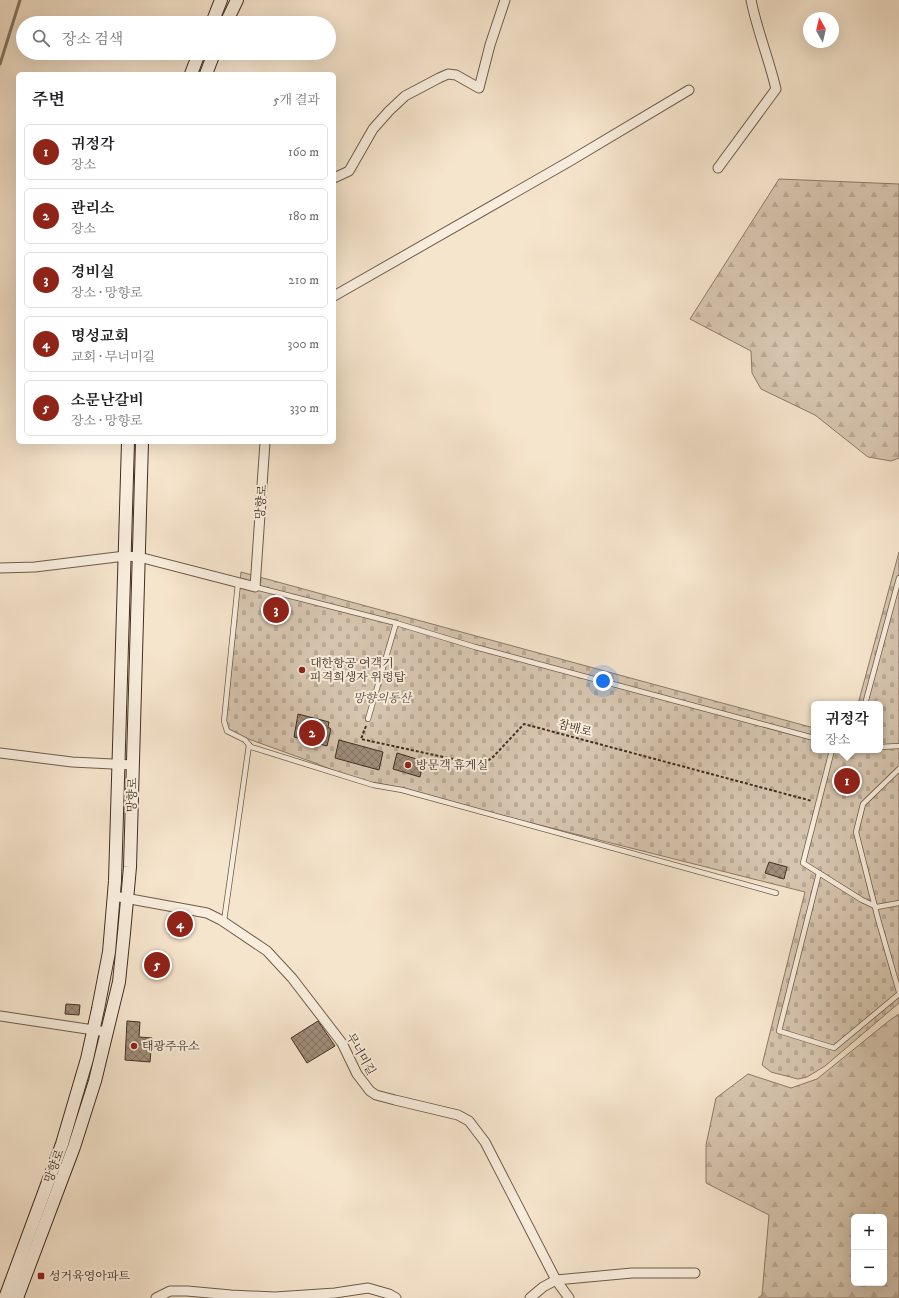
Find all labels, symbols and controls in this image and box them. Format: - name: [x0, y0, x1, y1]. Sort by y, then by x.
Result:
- north arrow: [803, 12, 839, 48]
- search box: [16, 16, 336, 60]
- icon: search: [30, 27, 52, 49]
- text: 장소 검색: [62, 30, 123, 49]
- text: 주변: [32, 89, 65, 111]
- text: 5개 결과: [273, 92, 320, 108]
- text: 귀정각: [71, 135, 114, 154]
- text: 1: [44, 144, 48, 160]
- text: 160 m: [288, 144, 319, 160]
- text: 장소: [71, 157, 96, 173]
- text: 관리소: [71, 199, 114, 218]
- text: 2: [43, 208, 49, 224]
- text: 180 m: [288, 208, 319, 224]
- text: 장소: [71, 221, 96, 237]
- text: 경비실: [71, 263, 114, 282]
- text: 3: [44, 272, 48, 288]
- text: 210 m: [288, 272, 319, 288]
- text: 장소 · 망향로: [71, 285, 143, 301]
- text: 명성교회: [71, 327, 129, 346]
- text: 4: [42, 336, 50, 352]
- text: 300 m: [288, 336, 319, 352]
- text: 교회 · 무너미길: [71, 349, 155, 365]
- text: 소문난갈비: [71, 391, 143, 410]
- text: 5: [43, 400, 49, 416]
- text: 330 m: [290, 400, 319, 416]
- text: 장소 · 망향로: [71, 413, 143, 429]
- street label: 망향로: [253, 484, 270, 520]
- pin: 3: [263, 595, 289, 625]
- place label: 대한항공 여객기 피격희생자 위령탑: [310, 656, 406, 685]
- marker: 대한항공 여객기 피격희생자 위령탑: [297, 665, 307, 675]
- your location: [593, 671, 613, 691]
- park label: 망향의동산: [353, 691, 413, 706]
- popup: [811, 701, 883, 753]
- text: 귀정각: [825, 710, 869, 729]
- street label: 참배로: [556, 717, 594, 740]
- pin: 2: [299, 718, 325, 748]
- text: 장소: [825, 732, 850, 748]
- place label: 방문객 휴게실: [416, 758, 488, 773]
- marker: 방문객 휴게실: [403, 760, 413, 770]
- pin: 1: [834, 766, 860, 796]
- street label: 망향로: [124, 777, 141, 813]
- pin: 4: [167, 909, 193, 939]
- pin: 5: [144, 950, 170, 980]
- street label: 무너미길: [342, 1030, 379, 1078]
- place label: 태광주유소: [142, 1039, 200, 1054]
- marker: 태광주유소: [129, 1041, 139, 1051]
- street label: 망향로: [41, 1147, 68, 1185]
- map controls: [851, 1214, 887, 1286]
- button: +: [851, 1214, 887, 1250]
- button: −: [851, 1250, 887, 1286]
- place label: 성거육영아파트: [49, 1269, 131, 1284]
- marker: 성거육영아파트: [36, 1271, 46, 1281]

